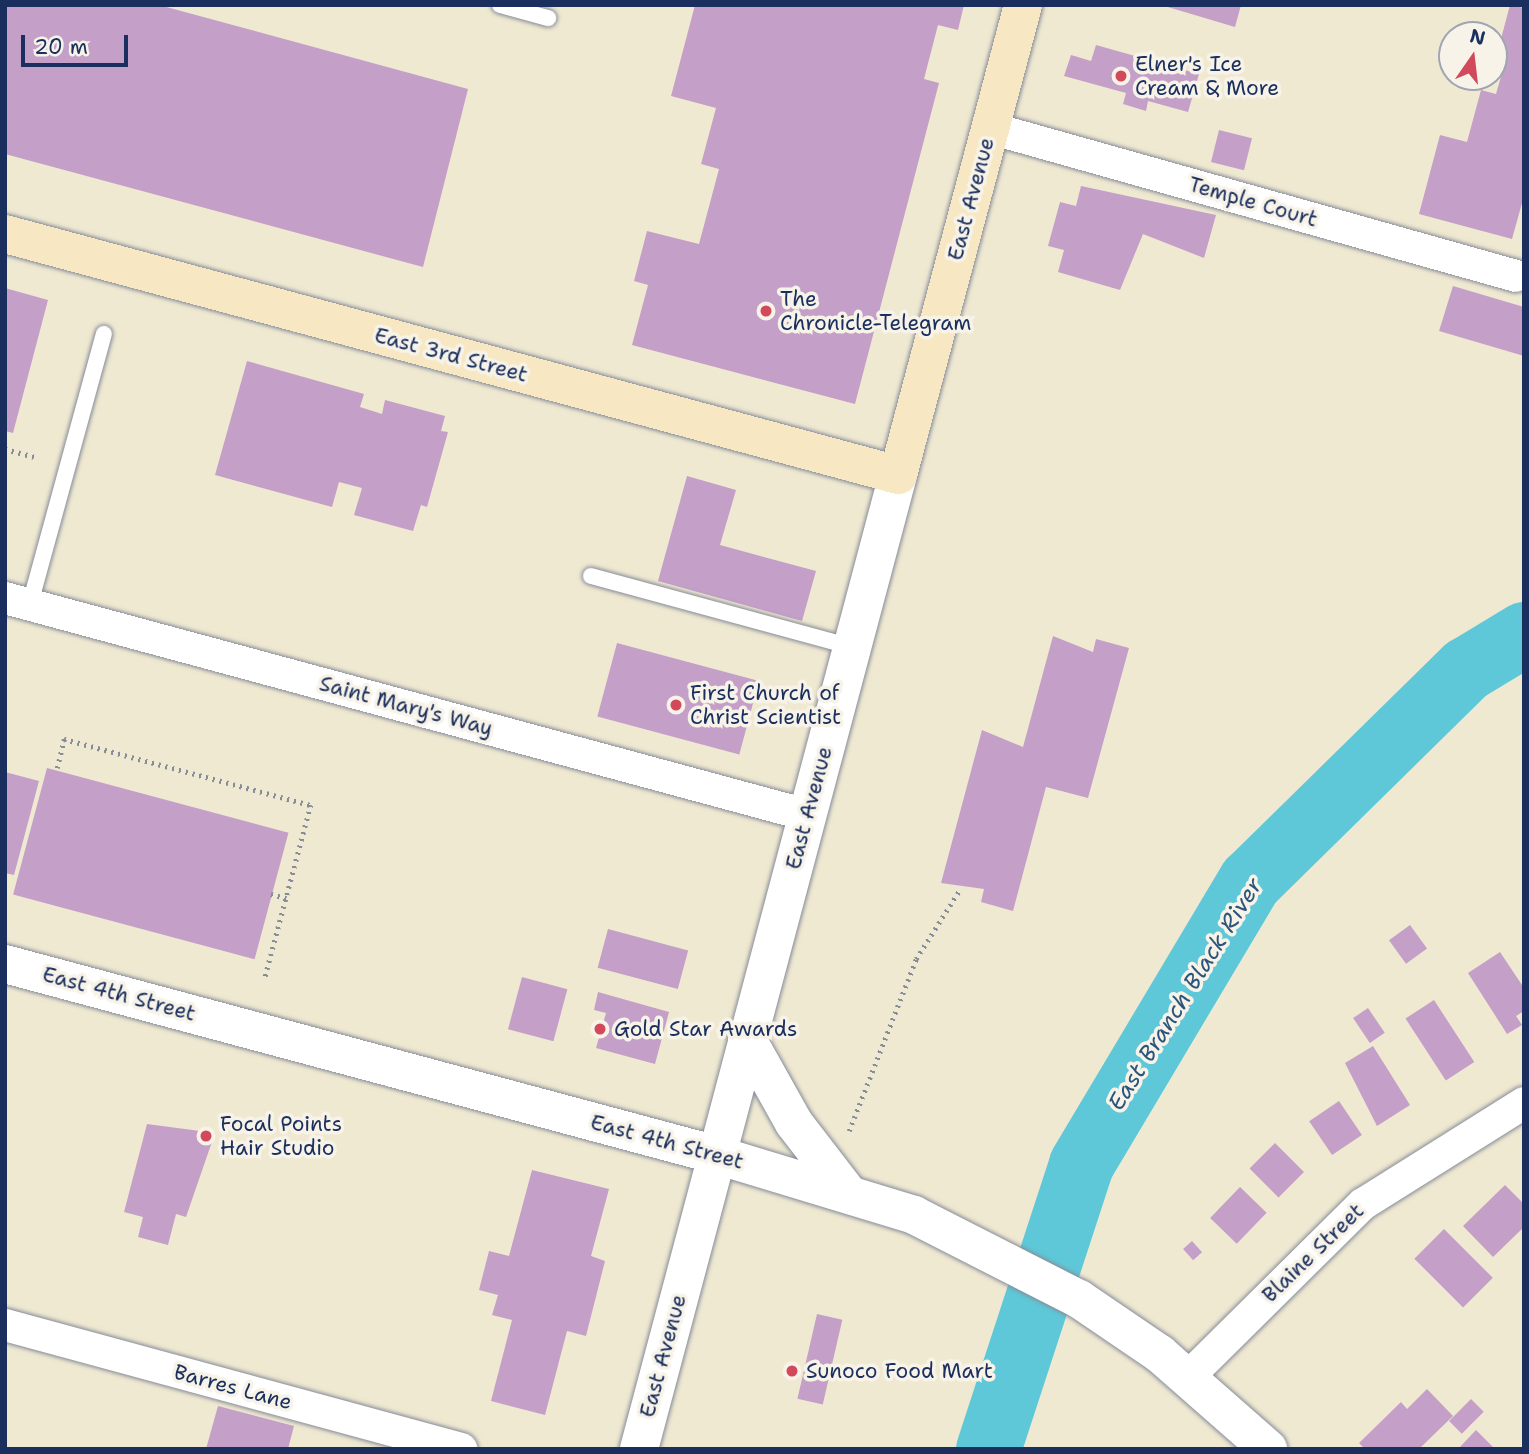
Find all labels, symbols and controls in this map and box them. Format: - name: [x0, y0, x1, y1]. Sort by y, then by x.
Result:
- scale bar: [24, 21, 131, 65]
- north arrow: [1438, 21, 1508, 91]
- text: N: [1467, 23, 1488, 51]
- text: 20 m: [34, 33, 88, 61]
- place label: Elner's Ice Cream & More: [1135, 51, 1279, 101]
- marker: Elner's Ice Cream & More: [1113, 68, 1129, 84]
- street label: East Avenue: [943, 135, 999, 263]
- street label: Temple Court: [1186, 172, 1320, 232]
- place label: The Chronicle-Telegram: [780, 286, 971, 336]
- marker: The Chronicle-Telegram: [758, 303, 774, 319]
- street label: East 3rd Street: [372, 322, 530, 388]
- street label: Saint Mary's Way: [317, 671, 495, 741]
- place label: First Church of Christ Scientist: [690, 680, 841, 730]
- marker: First Church of Christ Scientist: [668, 697, 684, 713]
- street label: East Avenue: [781, 744, 837, 872]
- water label: East Branch Black River: [1102, 873, 1268, 1115]
- street label: East 4th Street: [40, 961, 198, 1027]
- place label: Gold Star Awards: [614, 1016, 797, 1042]
- marker: Gold Star Awards: [592, 1021, 608, 1037]
- street label: East 4th Street: [588, 1109, 746, 1175]
- place label: Focal Points Hair Studio: [220, 1111, 342, 1161]
- marker: Focal Points Hair Studio: [198, 1128, 214, 1144]
- street label: Blaine Street: [1257, 1198, 1369, 1308]
- street label: East Avenue: [635, 1292, 691, 1420]
- place label: Sunoco Food Mart: [806, 1358, 993, 1384]
- street label: Barres Lane: [171, 1359, 295, 1415]
- marker: Sunoco Food Mart: [784, 1363, 800, 1379]

